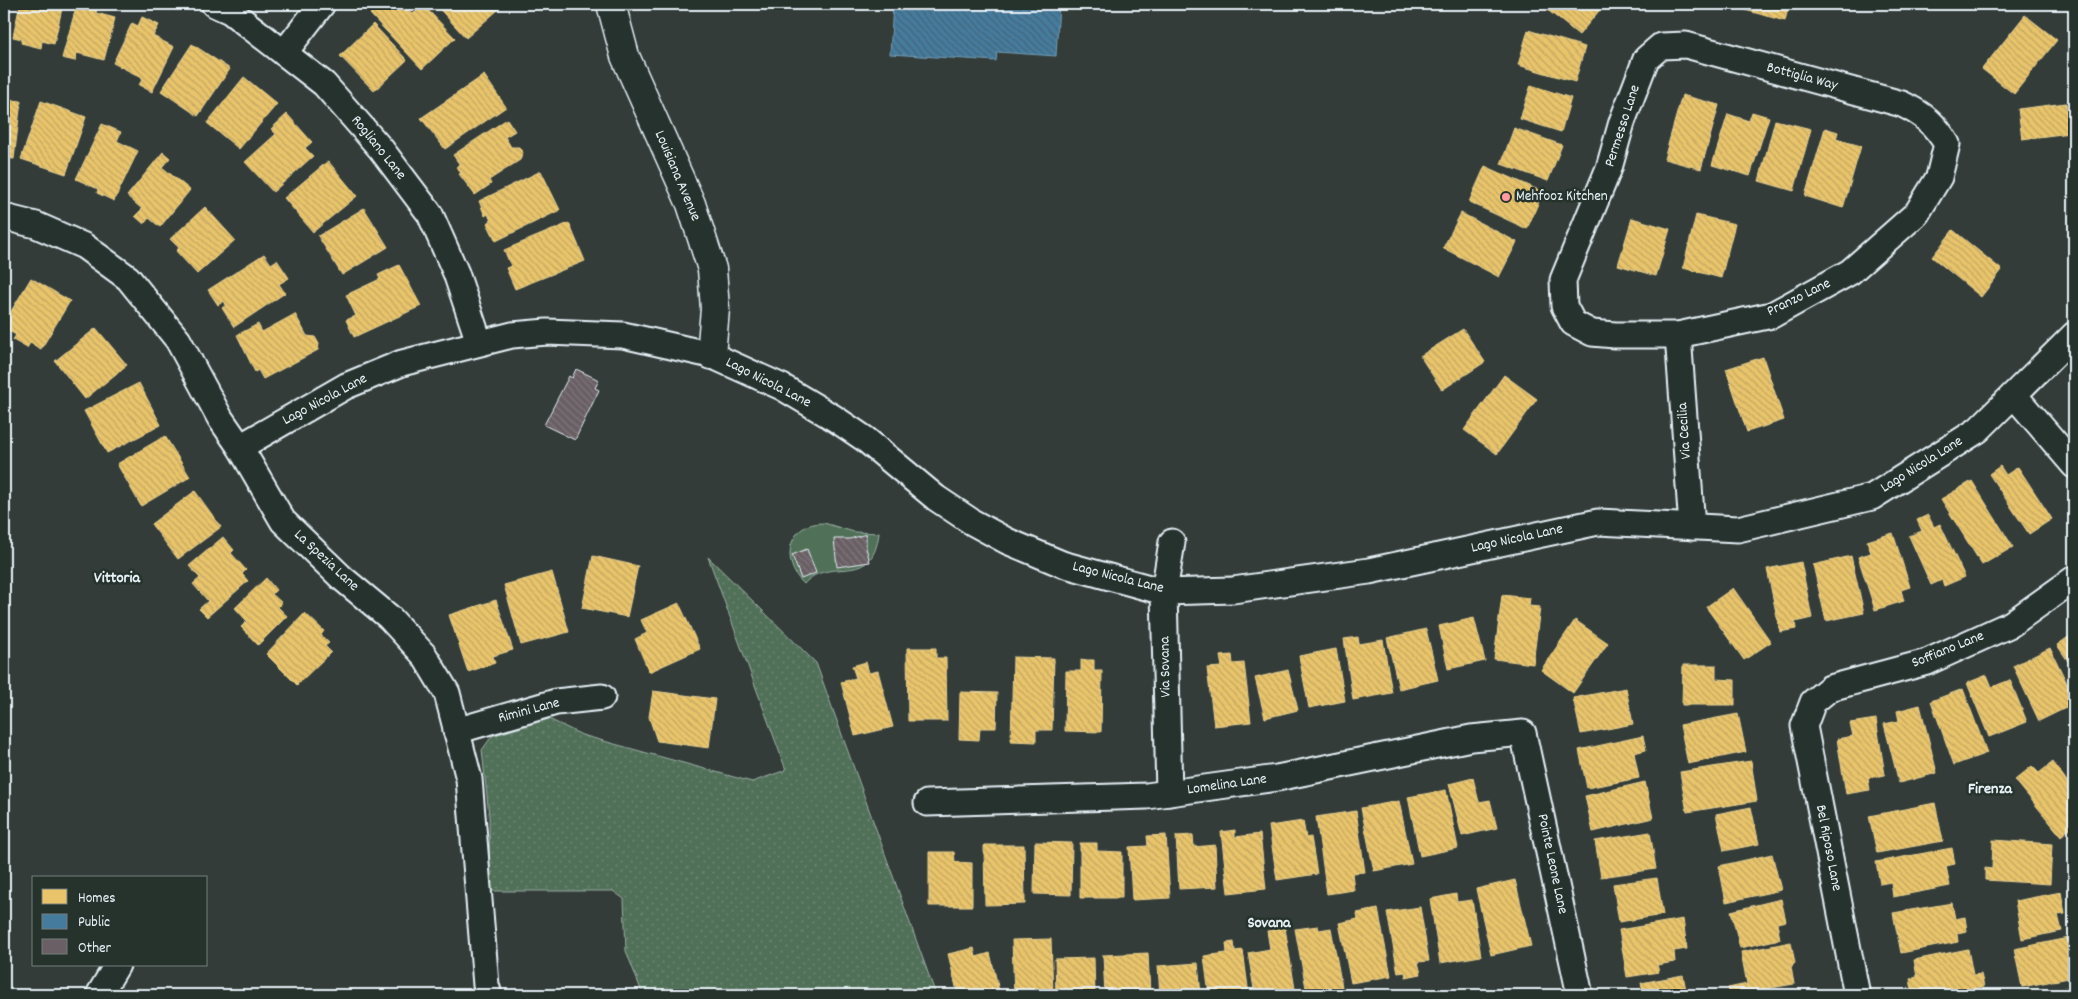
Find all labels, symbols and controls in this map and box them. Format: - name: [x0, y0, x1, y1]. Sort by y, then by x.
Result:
- street label: Bottiglia Way: [1764, 57, 1841, 97]
- street label: Permesso Lane: [1599, 82, 1647, 170]
- street label: Rogliano Lane: [345, 111, 411, 185]
- street label: Louisiana Avenue: [648, 127, 706, 225]
- place label: Mehfooz Kitchen: [1516, 186, 1608, 208]
- marker: Mehfooz Kitchen: [1500, 191, 1512, 203]
- street label: Pranzo Lane: [1763, 273, 1835, 323]
- street label: Lago Nicola Lane: [721, 352, 815, 414]
- street label: Lago Nicola Lane: [279, 368, 372, 432]
- street label: Via Cecilia: [1672, 401, 1698, 460]
- street label: Lago Nicola Lane: [1877, 431, 1968, 499]
- street label: Lago Nicola Lane: [1469, 518, 1565, 559]
- street label: La Spezia Lane: [288, 525, 364, 597]
- street label: Lago Nicola Lane: [1070, 556, 1166, 600]
- district label: Vittoria: [94, 567, 141, 590]
- street label: Soffiano Lane: [1908, 625, 1988, 675]
- street label: Via Sovana: [1154, 635, 1178, 698]
- street label: Rimini Lane: [496, 692, 563, 730]
- street label: Lomelina Lane: [1186, 768, 1269, 801]
- district label: Firenza: [1968, 778, 2013, 801]
- street label: Bel Riposo Lane: [1809, 803, 1847, 893]
- street label: Pointe Leone Lane: [1531, 812, 1573, 916]
- legend: [32, 876, 208, 966]
- text: Homes: [78, 888, 116, 910]
- text: Public: [78, 912, 110, 934]
- district label: Sovana: [1247, 912, 1292, 935]
- text: Other: [78, 938, 112, 960]

